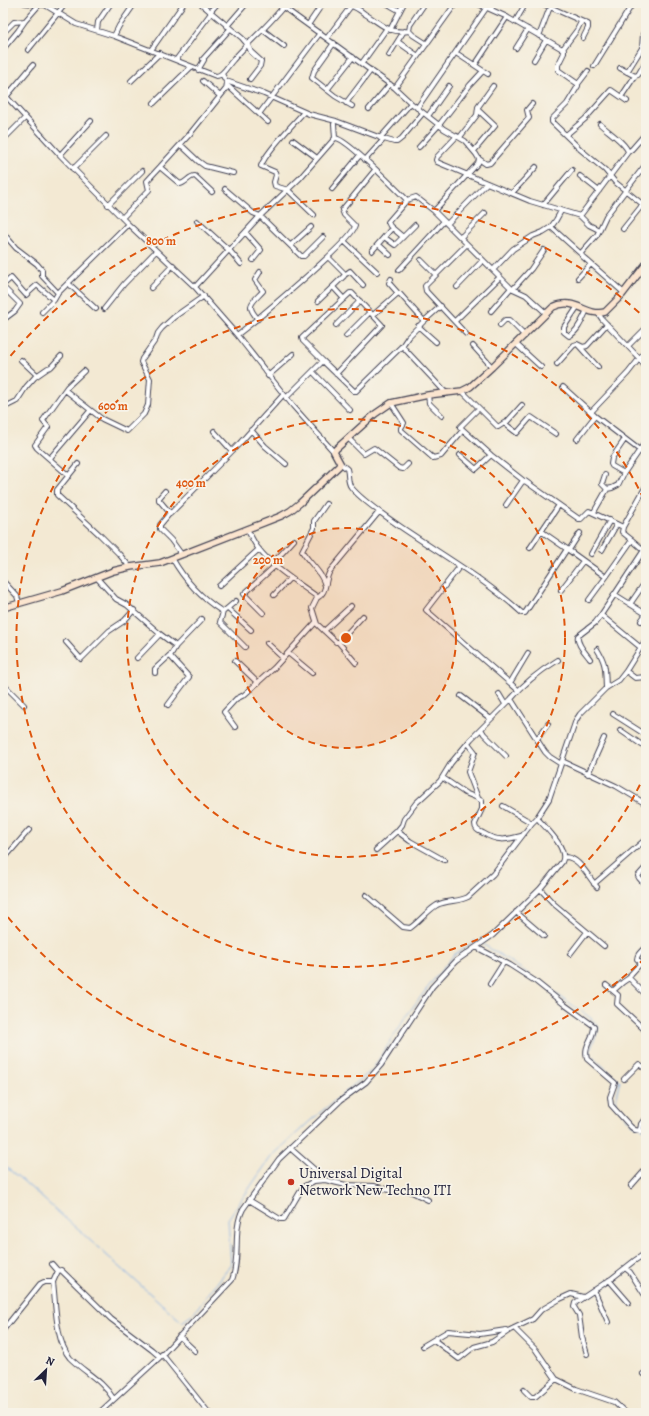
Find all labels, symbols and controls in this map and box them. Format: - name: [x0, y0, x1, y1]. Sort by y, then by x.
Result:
- text: 800 m: [146, 233, 176, 249]
- text: 600 m: [98, 398, 128, 414]
- text: 400 m: [176, 475, 206, 491]
- text: 200 m: [253, 552, 283, 568]
- centre of rings: [339, 631, 353, 645]
- place label: Universal Digital Network New Techno ITI: [299, 1163, 452, 1200]
- marker: Universal Digital Network New Techno ITI: [286, 1177, 296, 1187]
- north arrow: [26, 1350, 66, 1390]
- text: N: [43, 1353, 57, 1370]

